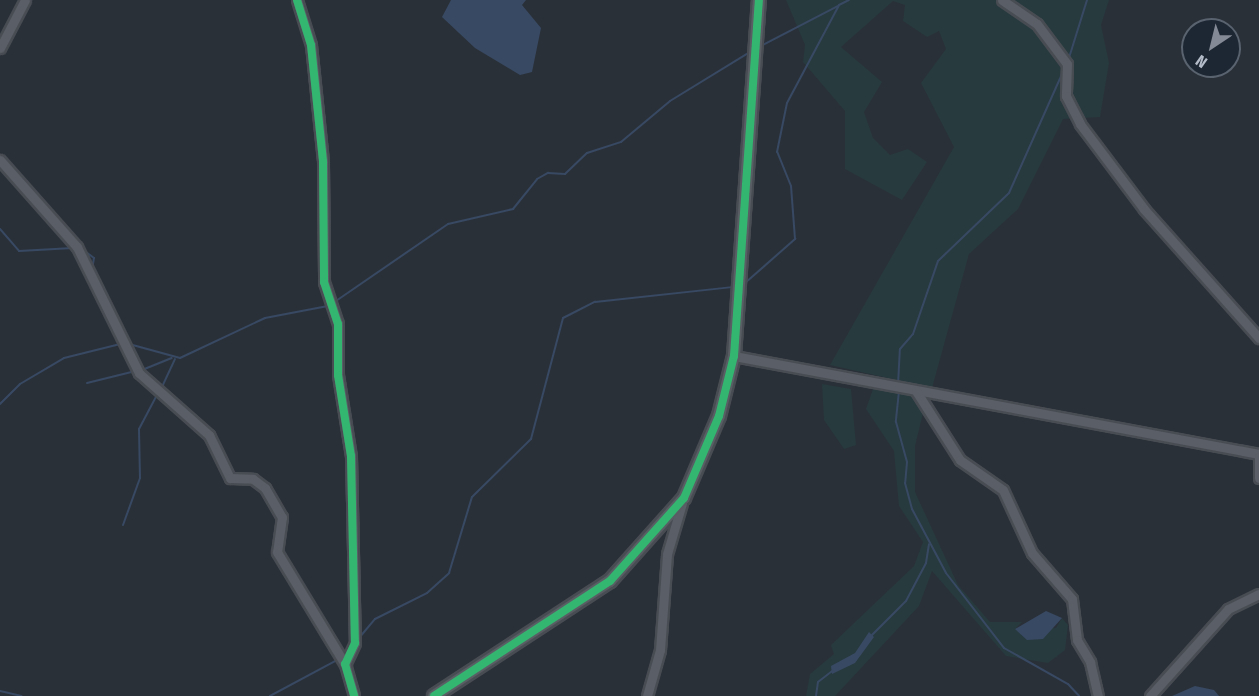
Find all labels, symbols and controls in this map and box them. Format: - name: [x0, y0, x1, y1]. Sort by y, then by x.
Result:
- north arrow: [1181, 18, 1241, 78]
- text: N: [1192, 51, 1211, 72]

